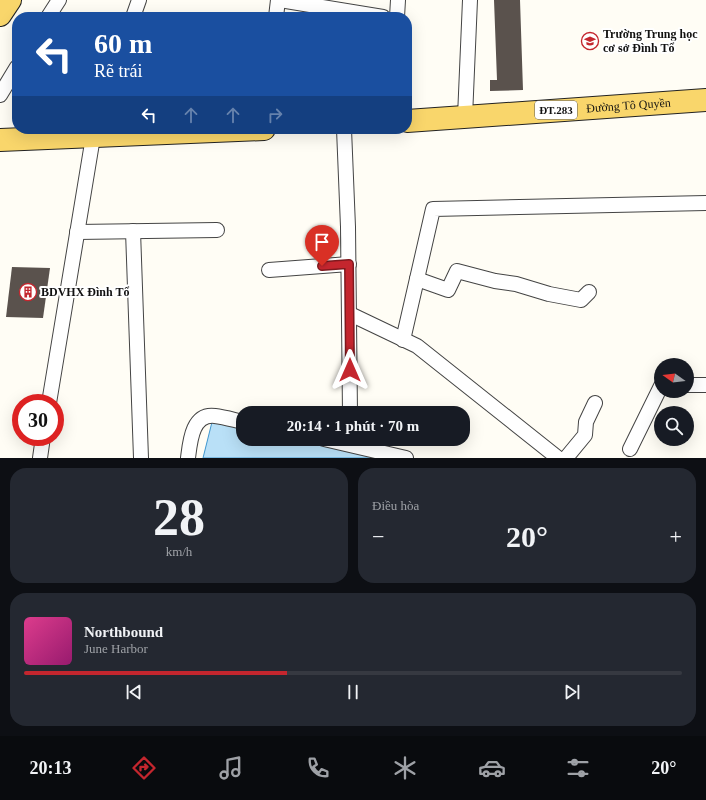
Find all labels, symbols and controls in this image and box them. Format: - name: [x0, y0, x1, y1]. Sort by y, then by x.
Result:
- place label: Trường Trung học cơ sở Đình Tổ: [603, 27, 698, 55]
- icon: left: [28, 28, 80, 80]
- text: 60 m: [94, 28, 152, 59]
- school or university icon: Trường Trung học cơ sở Đình Tổ: [580, 31, 600, 51]
- text: Rẽ trái: [94, 61, 142, 81]
- street label: Đường Tô Quyền: [586, 95, 671, 115]
- road number: ĐT.283: [535, 101, 577, 119]
- icon: left: [138, 104, 160, 126]
- icon: ahead: [180, 104, 202, 126]
- icon: ahead: [222, 104, 244, 126]
- icon: right: [264, 104, 286, 126]
- pin: [305, 225, 339, 266]
- icon: arrive: [311, 231, 333, 253]
- building icon: BDVHX Đình Tổ: [18, 282, 38, 302]
- place label: BDVHX Đình Tổ: [41, 285, 129, 299]
- position arrow: [329, 349, 371, 391]
- north arrow: [654, 358, 694, 398]
- map controls: [654, 358, 694, 446]
- speed limit sign: 30: [12, 394, 64, 446]
- button: search: [654, 406, 694, 446]
- text: 20:14 · 1 phút · 70 m: [287, 418, 419, 434]
- text: 28: [153, 489, 205, 546]
- text: Điều hòa: [372, 498, 419, 513]
- text: 20°: [506, 520, 548, 553]
- text: −: [372, 524, 384, 549]
- text: +: [670, 524, 682, 549]
- text: km/h: [166, 544, 192, 559]
- text: Northbound: [84, 624, 163, 640]
- text: June Harbor: [84, 641, 148, 656]
- icon: previous: [123, 681, 145, 703]
- icon: pause: [342, 681, 364, 703]
- icon: next: [561, 681, 583, 703]
- icon: directions: [130, 754, 158, 782]
- icon: music: [217, 754, 245, 782]
- icon: phone: [304, 754, 332, 782]
- icon: climate: [391, 754, 419, 782]
- icon: car: [478, 754, 506, 782]
- icon: filters: [564, 754, 592, 782]
- text: 20:13: [29, 758, 71, 778]
- text: 20°: [651, 758, 677, 778]

